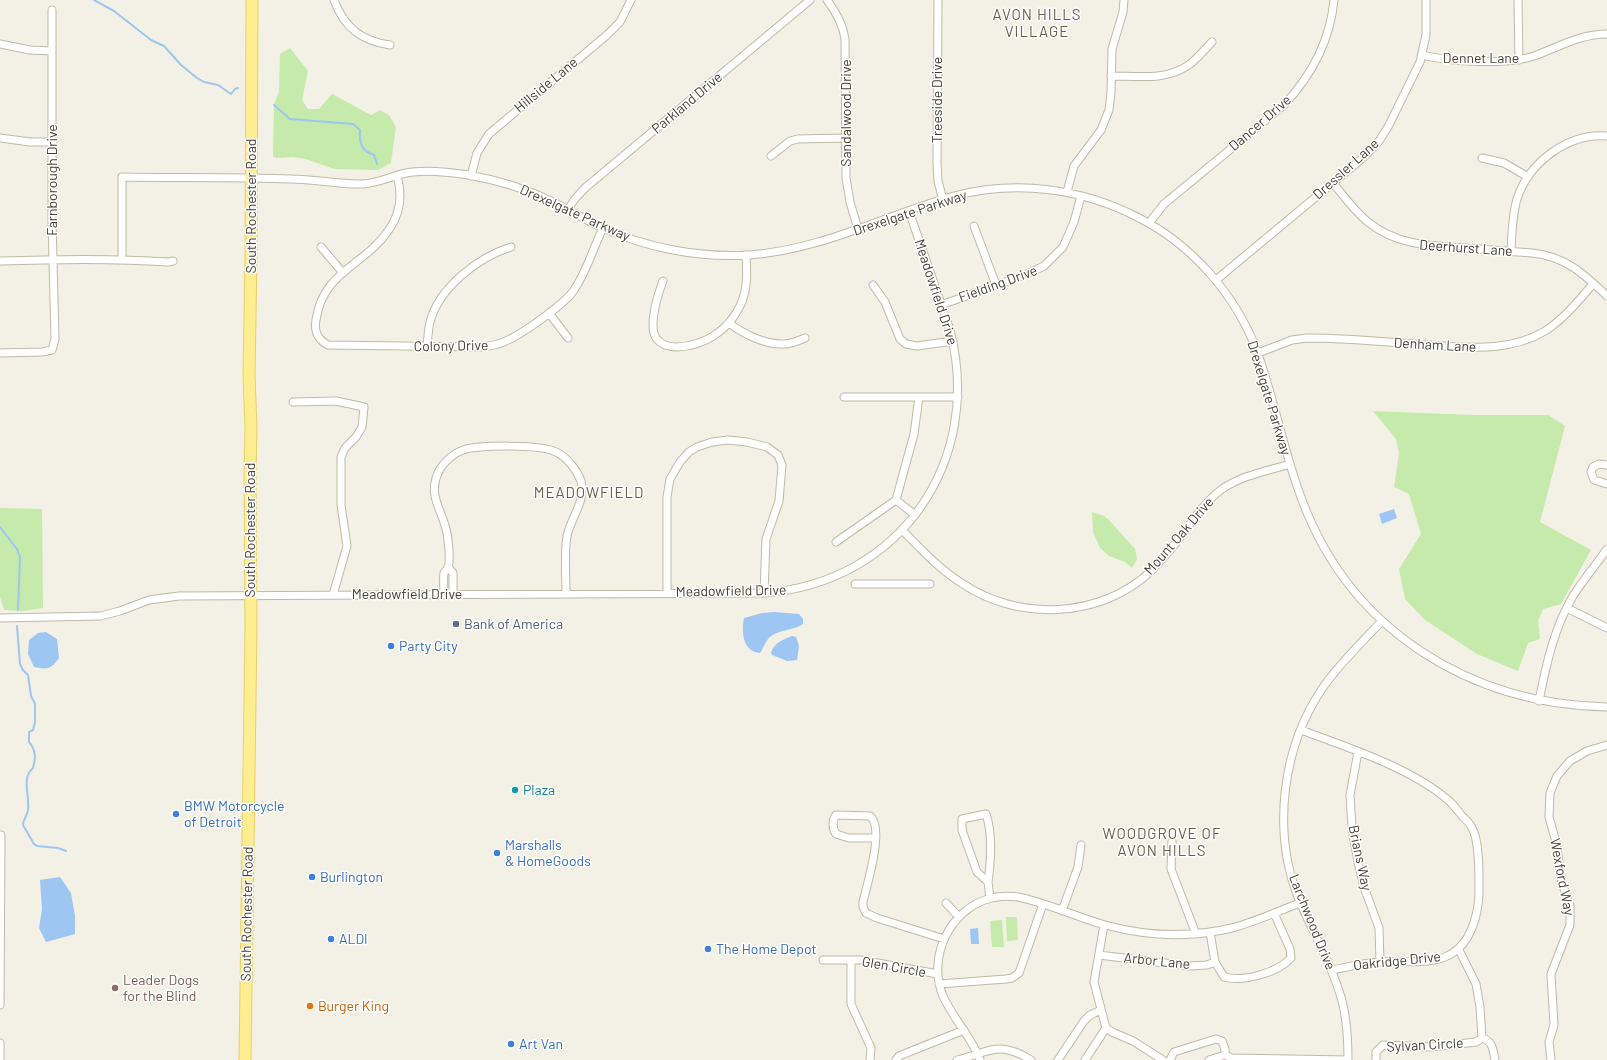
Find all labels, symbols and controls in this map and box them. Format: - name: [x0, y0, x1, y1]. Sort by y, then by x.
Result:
- district label: AVON HILLS VILLAGE: [993, 6, 1081, 41]
- street label: Dennet Lane: [1443, 50, 1519, 66]
- street label: Hillside Lane: [511, 54, 581, 116]
- street label: Treeside Drive: [929, 57, 945, 143]
- street label: Sandalwood Drive: [838, 59, 854, 167]
- street label: Parkland Drive: [648, 69, 726, 137]
- street label: Dancer Drive: [1225, 91, 1295, 155]
- street label: Farnborough Drive: [44, 124, 60, 236]
- street label: Dressler Lane: [1310, 135, 1382, 203]
- street label: South Rochester Road: [243, 139, 259, 273]
- street label: Drexelgate Parkway: [517, 181, 633, 245]
- street label: Drexelgate Parkway: [851, 187, 969, 239]
- street label: Deerhurst Lane: [1419, 236, 1513, 260]
- street label: Meadowfield Drive: [911, 237, 961, 347]
- street label: Fielding Drive: [956, 262, 1040, 306]
- street label: Denham Lane: [1393, 334, 1477, 356]
- street label: Colony Drive: [413, 337, 489, 355]
- street label: Drexelgate Parkway: [1244, 339, 1294, 457]
- street label: South Rochester Road: [242, 463, 258, 597]
- district label: MEADOWFIELD: [534, 484, 644, 502]
- street label: Mount Oak Drive: [1141, 494, 1217, 578]
- street label: Meadowfield Drive: [676, 582, 786, 600]
- street label: Meadowfield Drive: [352, 586, 462, 602]
- place label: Bank of America: [464, 616, 563, 632]
- marker: Bank of America: [451, 619, 461, 629]
- place label: Party City: [399, 638, 458, 654]
- marker: Party City: [386, 641, 396, 651]
- place label: Plaza: [523, 782, 555, 798]
- marker: Plaza: [510, 785, 520, 795]
- place label: BMW Motorcycle of Detroit: [184, 798, 284, 830]
- marker: BMW Motorcycle of Detroit: [171, 809, 181, 819]
- street label: Brians Way: [1345, 824, 1375, 892]
- district label: WOODGROVE OF AVON HILLS: [1103, 825, 1221, 860]
- place label: Marshalls & HomeGoods: [505, 837, 591, 870]
- street label: Wexford Way: [1546, 837, 1578, 917]
- street label: South Rochester Road: [237, 846, 257, 982]
- marker: Marshalls & HomeGoods: [492, 848, 502, 858]
- place label: Burlington: [320, 869, 383, 885]
- marker: Burlington: [307, 872, 317, 882]
- street label: Larchwood Drive: [1285, 872, 1339, 972]
- place label: ALDI: [339, 931, 368, 947]
- marker: ALDI: [326, 934, 336, 944]
- place label: The Home Depot: [716, 941, 817, 957]
- marker: The Home Depot: [703, 944, 713, 954]
- street label: Oakridge Drive: [1352, 948, 1442, 974]
- street label: Arbor Lane: [1123, 949, 1191, 973]
- street label: Glen Circle: [861, 953, 927, 981]
- place label: Leader Dogs for the Blind: [123, 972, 199, 1004]
- marker: Leader Dogs for the Blind: [110, 983, 120, 993]
- place label: Burger King: [318, 998, 389, 1014]
- marker: Burger King: [305, 1001, 315, 1011]
- street label: Sylvan Circle: [1386, 1035, 1464, 1055]
- place label: Art Van: [519, 1036, 563, 1052]
- marker: Art Van: [506, 1039, 516, 1049]

